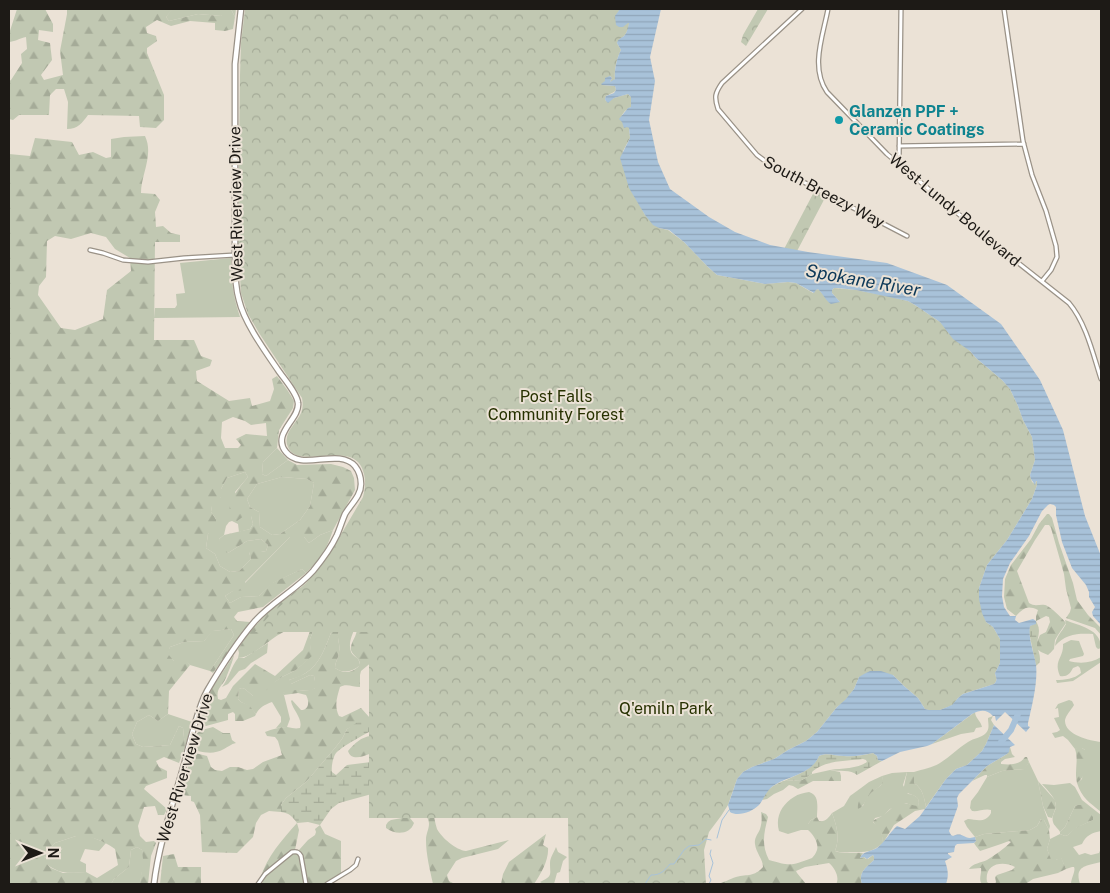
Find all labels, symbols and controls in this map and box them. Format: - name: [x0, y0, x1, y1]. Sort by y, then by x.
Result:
- place label: Glanzen PPF + Ceramic Coatings: [849, 102, 984, 139]
- marker: Glanzen PPF + Ceramic Coatings: [833, 114, 845, 126]
- street label: West Riverview Drive: [225, 126, 247, 282]
- street label: West Lundy Boulevard: [885, 149, 1025, 271]
- street label: South Breezy Way: [760, 152, 888, 232]
- water label: Spokane River: [804, 260, 922, 300]
- park label: Post Falls Community Forest: [488, 387, 624, 424]
- street label: West Riverview Drive: [153, 691, 217, 845]
- park label: Q'emiln Park: [619, 699, 713, 718]
- north arrow: [15, 828, 65, 878]
- text: N: [45, 848, 61, 858]

